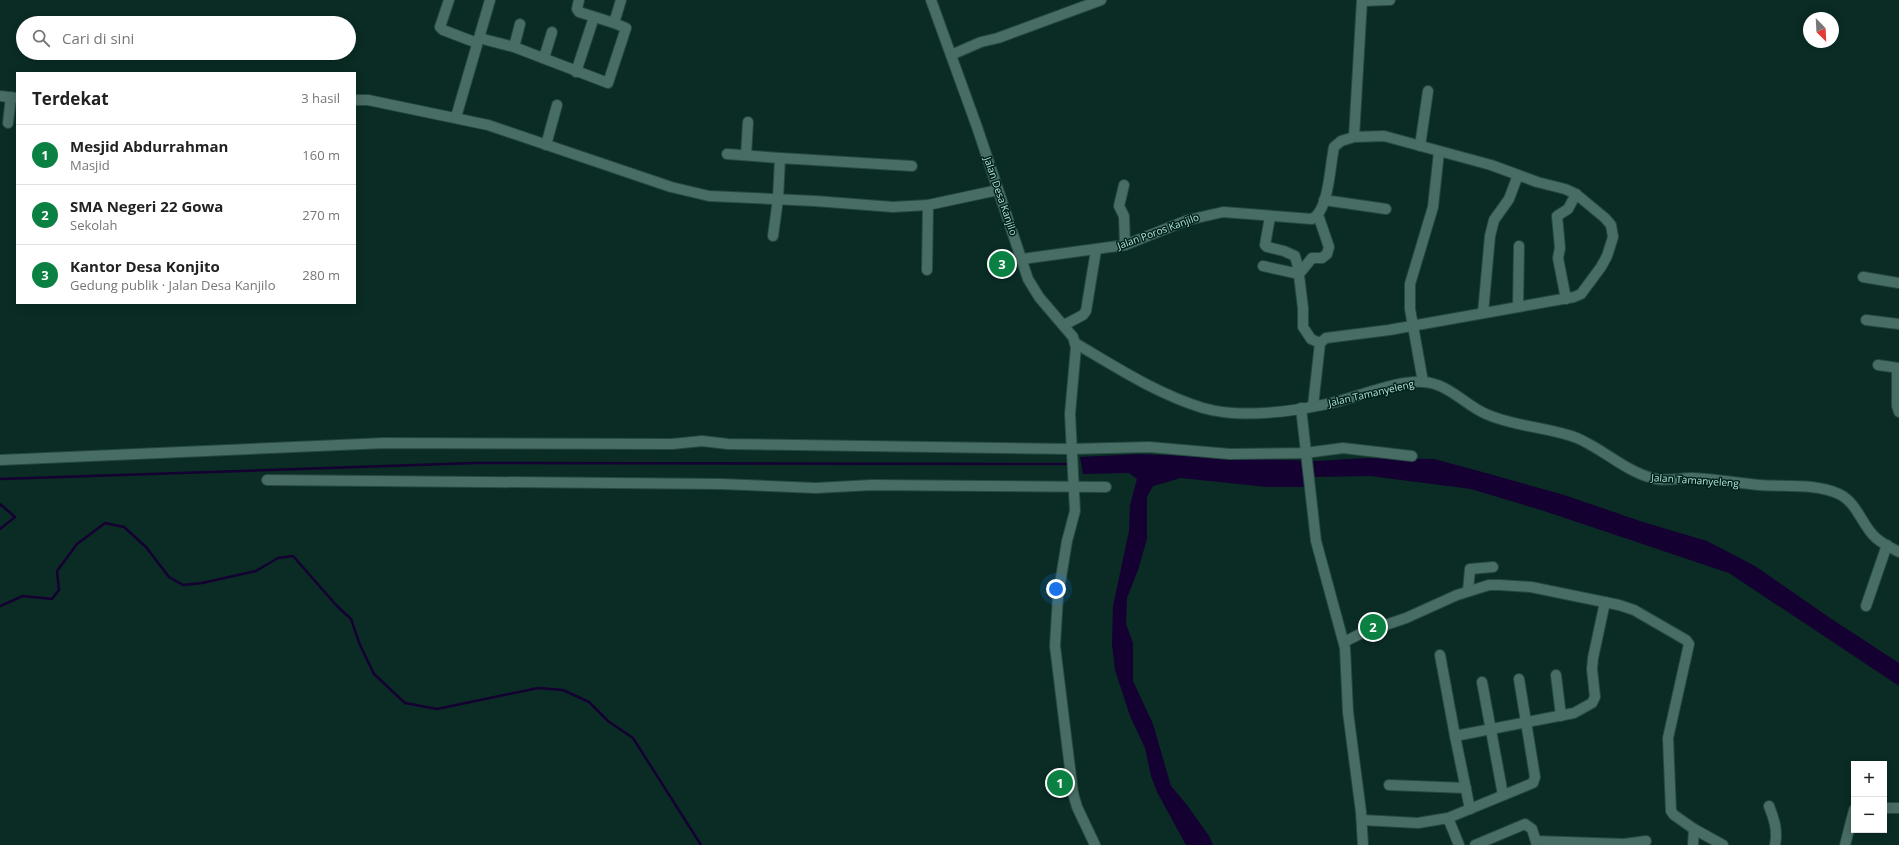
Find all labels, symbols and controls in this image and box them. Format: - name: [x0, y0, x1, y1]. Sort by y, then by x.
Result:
- north arrow: [1803, 12, 1839, 48]
- search box: [16, 16, 356, 60]
- icon: search: [30, 27, 52, 49]
- text: Cari di sini: [62, 28, 134, 48]
- text: Terdekat: [32, 87, 109, 110]
- text: 3 hasil: [301, 89, 340, 107]
- text: Mesjid Abdurrahman: [70, 136, 228, 156]
- text: 1: [41, 146, 49, 164]
- text: 160 m: [302, 146, 340, 164]
- street label: Jalan Desa Kanjilo: [981, 154, 1021, 237]
- text: Masjid: [70, 156, 110, 174]
- text: SMA Negeri 22 Gowa: [70, 196, 223, 216]
- text: 2: [41, 206, 49, 224]
- text: 270 m: [302, 206, 340, 224]
- street label: Jalan Poros Kanjilo: [1114, 210, 1201, 253]
- text: Sekolah: [70, 216, 118, 234]
- pin: 3: [989, 249, 1015, 279]
- text: Kantor Desa Konjito: [70, 256, 220, 276]
- text: 3: [41, 266, 49, 284]
- text: 280 m: [302, 266, 340, 284]
- text: Gedung publik · Jalan Desa Kanjilo: [70, 276, 275, 294]
- street label: Jalan Tamanyeleng: [1326, 376, 1416, 410]
- street label: Jalan Tamanyeleng: [1650, 470, 1740, 490]
- your location: [1046, 579, 1066, 599]
- pin: 2: [1360, 612, 1386, 642]
- map controls: [1851, 761, 1887, 833]
- button: +: [1851, 761, 1887, 797]
- pin: 1: [1047, 768, 1073, 798]
- button: −: [1851, 797, 1887, 833]

